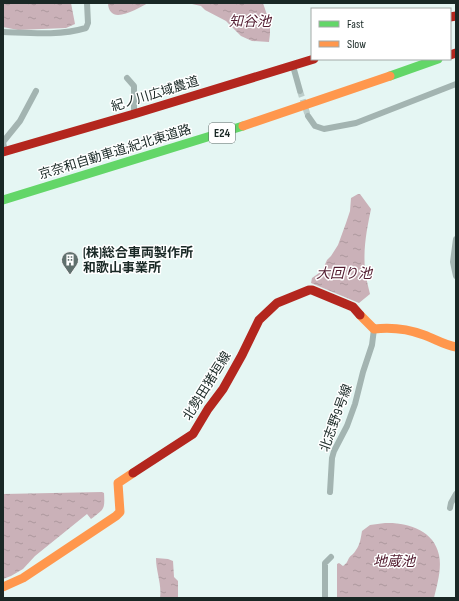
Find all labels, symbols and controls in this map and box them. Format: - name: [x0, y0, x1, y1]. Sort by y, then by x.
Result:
- legend: [311, 8, 451, 60]
- water label: 知谷池: [229, 13, 273, 30]
- text: Fast: [347, 17, 364, 32]
- text: Slow: [347, 37, 366, 52]
- street label: 紀ノ川広域農道: [109, 73, 201, 115]
- street label: 京奈和自動車道;紀北東道路: [37, 121, 193, 183]
- road number: E24: [209, 123, 235, 143]
- place label: (株)総合車両製作所 和歌山事業所: [83, 245, 193, 276]
- building icon: (株)総合車両製作所 和歌山事業所: [60, 250, 80, 275]
- water label: 大回り池: [316, 265, 374, 282]
- street label: 北勢田猪垣線: [180, 349, 234, 423]
- street label: 北志野9号線: [316, 382, 356, 454]
- water label: 地蔵池: [373, 553, 417, 570]

